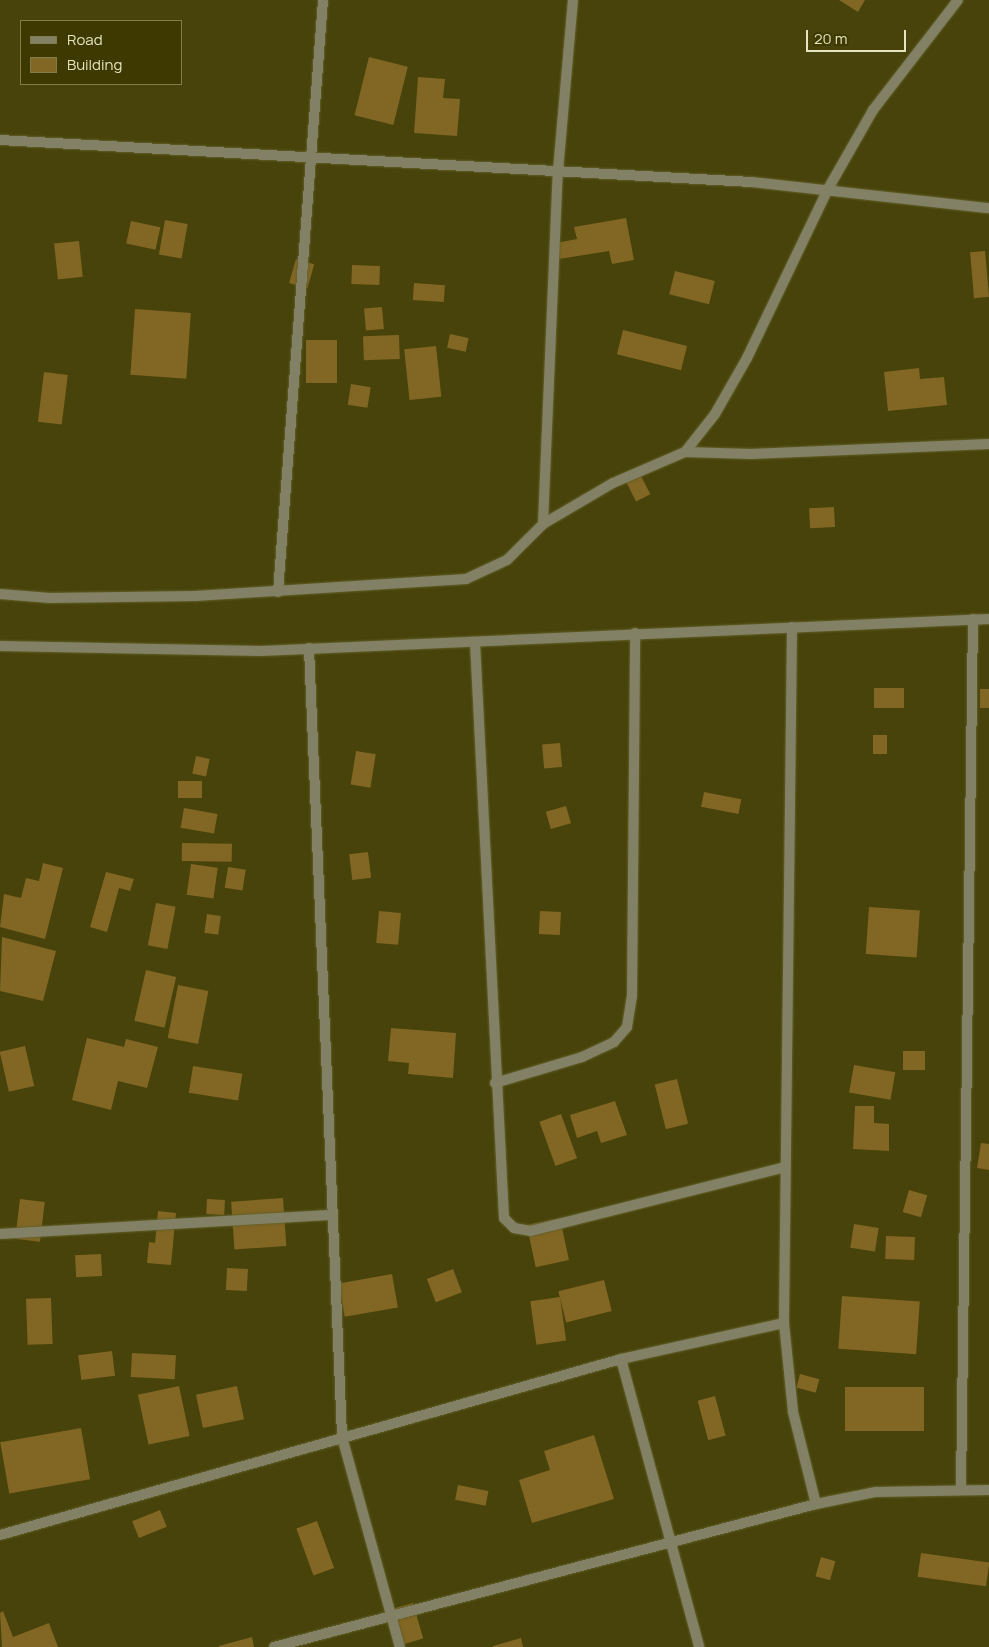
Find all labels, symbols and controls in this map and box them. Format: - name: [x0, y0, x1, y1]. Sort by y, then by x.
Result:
- legend: [20, 20, 182, 85]
- scale bar: [809, 20, 909, 52]
- text: 20 m: [814, 28, 847, 49]
- text: Road: [67, 29, 103, 50]
- text: Building: [67, 54, 122, 75]

